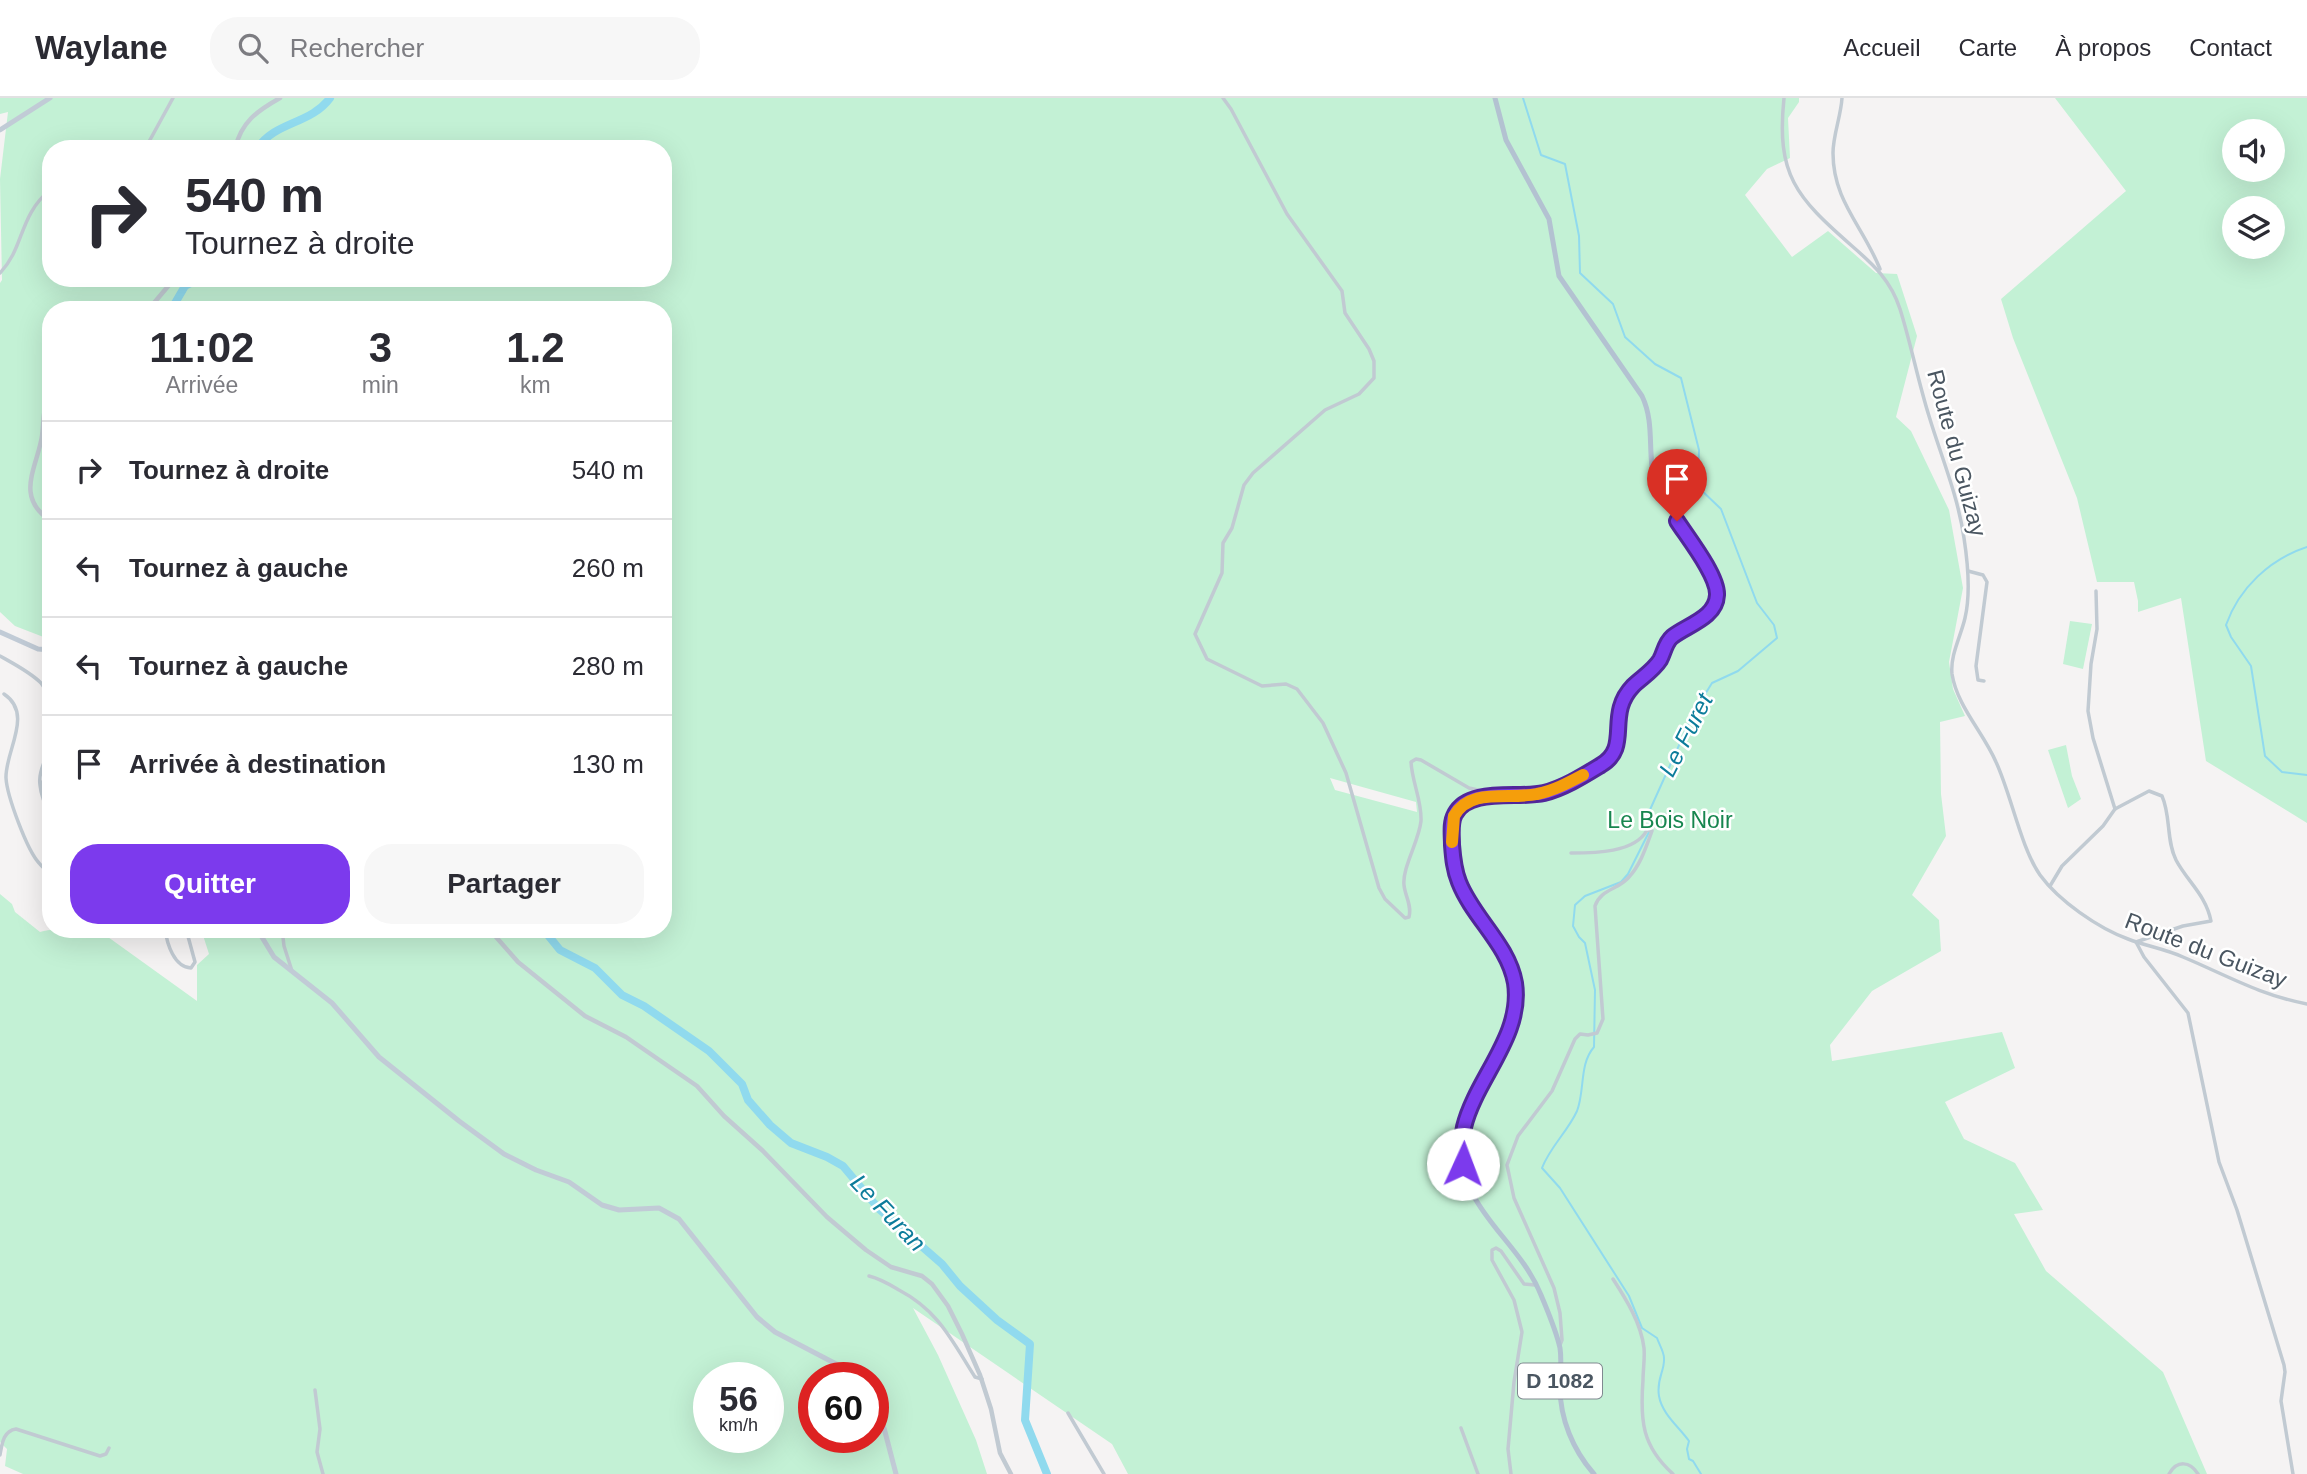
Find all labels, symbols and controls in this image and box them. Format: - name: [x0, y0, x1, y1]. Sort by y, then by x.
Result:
- search box: [210, 17, 700, 80]
- text: Waylane: [35, 29, 168, 66]
- icon: search: [234, 29, 272, 67]
- text: Rechercher: [290, 33, 424, 63]
- text: Accueil: [1843, 34, 1921, 61]
- text: Carte: [1959, 34, 2017, 61]
- text: À propos: [2055, 34, 2151, 61]
- text: Contact: [2189, 34, 2272, 61]
- map controls: [2222, 119, 2285, 259]
- button: sound: [2222, 119, 2285, 182]
- icon: right: [70, 168, 161, 259]
- text: 540 m: [185, 168, 324, 222]
- button: layers: [2222, 196, 2285, 259]
- text: Tournez à droite: [185, 225, 414, 261]
- text: 11:02: [149, 324, 254, 371]
- text: 3: [369, 324, 392, 371]
- text: 1.2: [506, 324, 565, 371]
- street label: Route du Guizay: [1922, 367, 1992, 540]
- text: Arrivée: [165, 372, 238, 398]
- text: min: [362, 372, 399, 398]
- text: km: [520, 372, 551, 398]
- pin: [1647, 449, 1707, 521]
- icon: right: [70, 451, 108, 489]
- text: Tournez à droite: [129, 455, 329, 485]
- text: 540 m: [572, 455, 644, 485]
- icon: arrive: [1658, 460, 1696, 498]
- icon: left: [70, 549, 108, 587]
- text: Tournez à gauche: [129, 553, 348, 583]
- text: 260 m: [572, 553, 644, 583]
- icon: left: [70, 647, 108, 685]
- text: Tournez à gauche: [129, 651, 348, 681]
- text: 280 m: [572, 651, 644, 681]
- water label: Le Furet: [1653, 688, 1718, 781]
- icon: arrive: [70, 745, 108, 783]
- text: Arrivée à destination: [129, 749, 386, 779]
- text: 130 m: [572, 749, 644, 779]
- park label: Le Bois Noir: [1607, 807, 1733, 833]
- button: Quitter: [70, 844, 350, 924]
- button: Partager: [364, 844, 644, 924]
- street label: Route du Guizay: [2121, 907, 2291, 993]
- position arrow: [1426, 1127, 1500, 1201]
- water label: Le Furan: [845, 1169, 931, 1257]
- speed limit sign: 60: [798, 1362, 889, 1453]
- road number: D 1082: [1518, 1364, 1602, 1398]
- text: 56: [719, 1379, 758, 1418]
- text: km/h: [719, 1415, 758, 1435]

